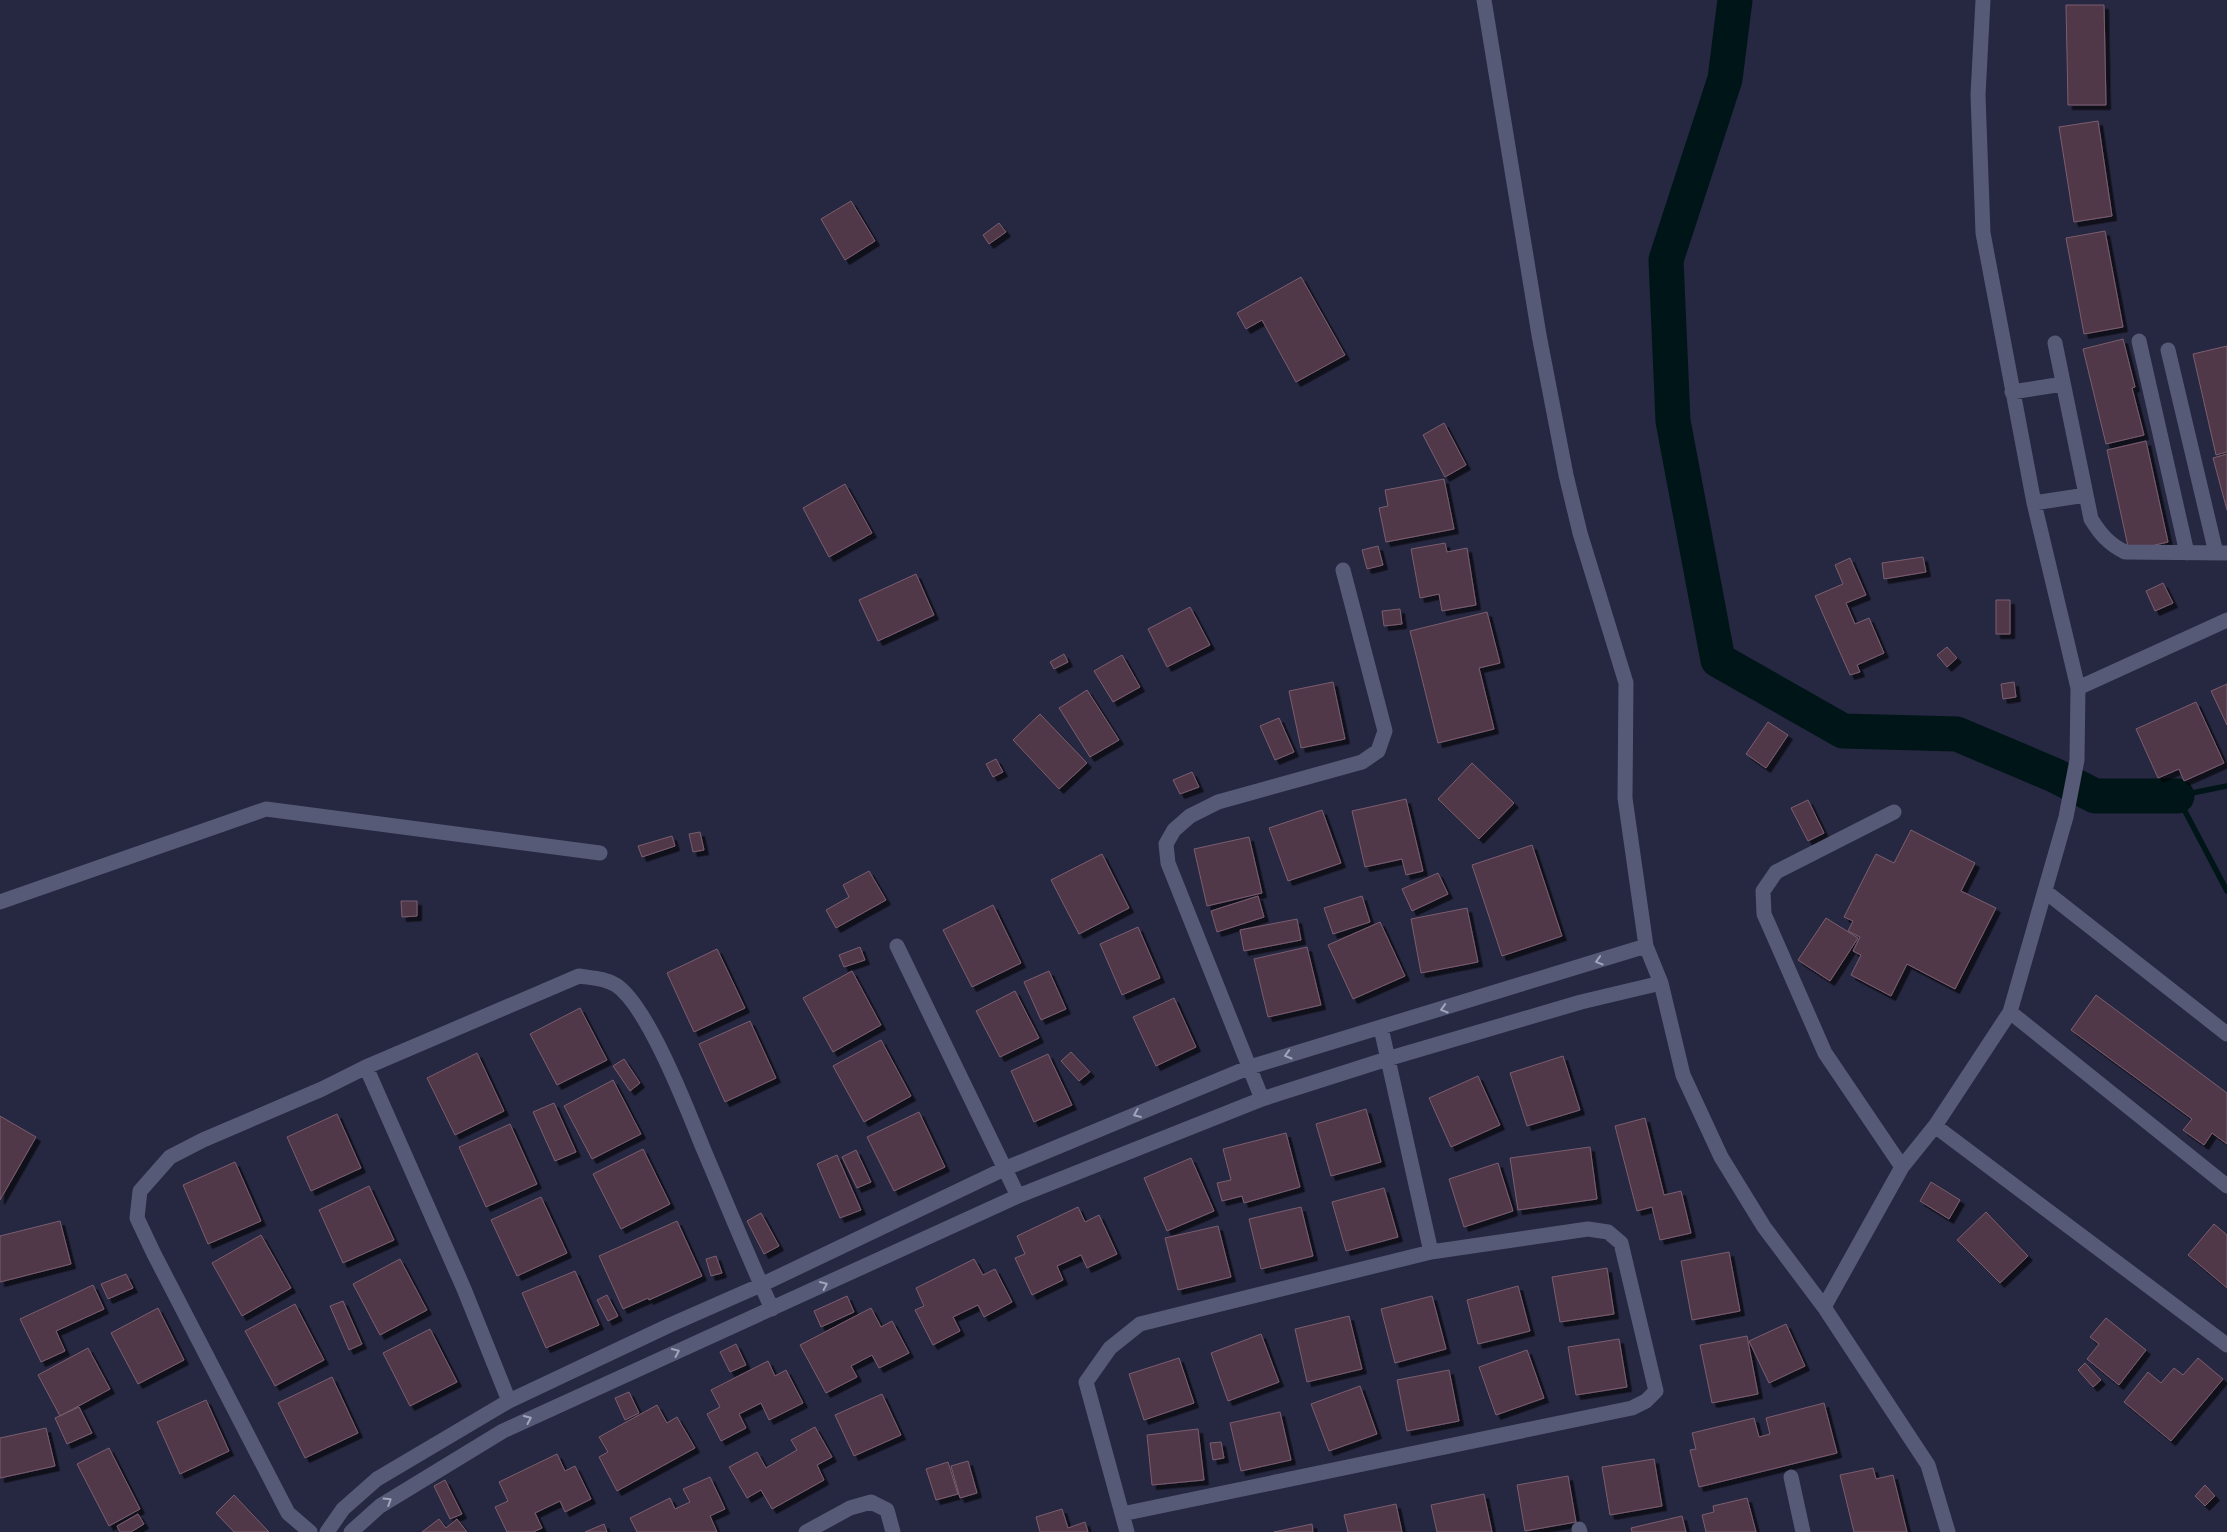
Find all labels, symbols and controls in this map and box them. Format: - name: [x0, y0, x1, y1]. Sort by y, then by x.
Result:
- one-way arrow: [1595, 955, 1604, 965]
- one-way arrow: [1440, 1003, 1448, 1013]
- one-way arrow: [1284, 1050, 1293, 1060]
- one-way arrow: [1133, 1108, 1141, 1118]
- one-way arrow: [819, 1281, 828, 1292]
- one-way arrow: [671, 1348, 680, 1359]
- one-way arrow: [523, 1415, 532, 1426]
- one-way arrow: [383, 1498, 392, 1508]

